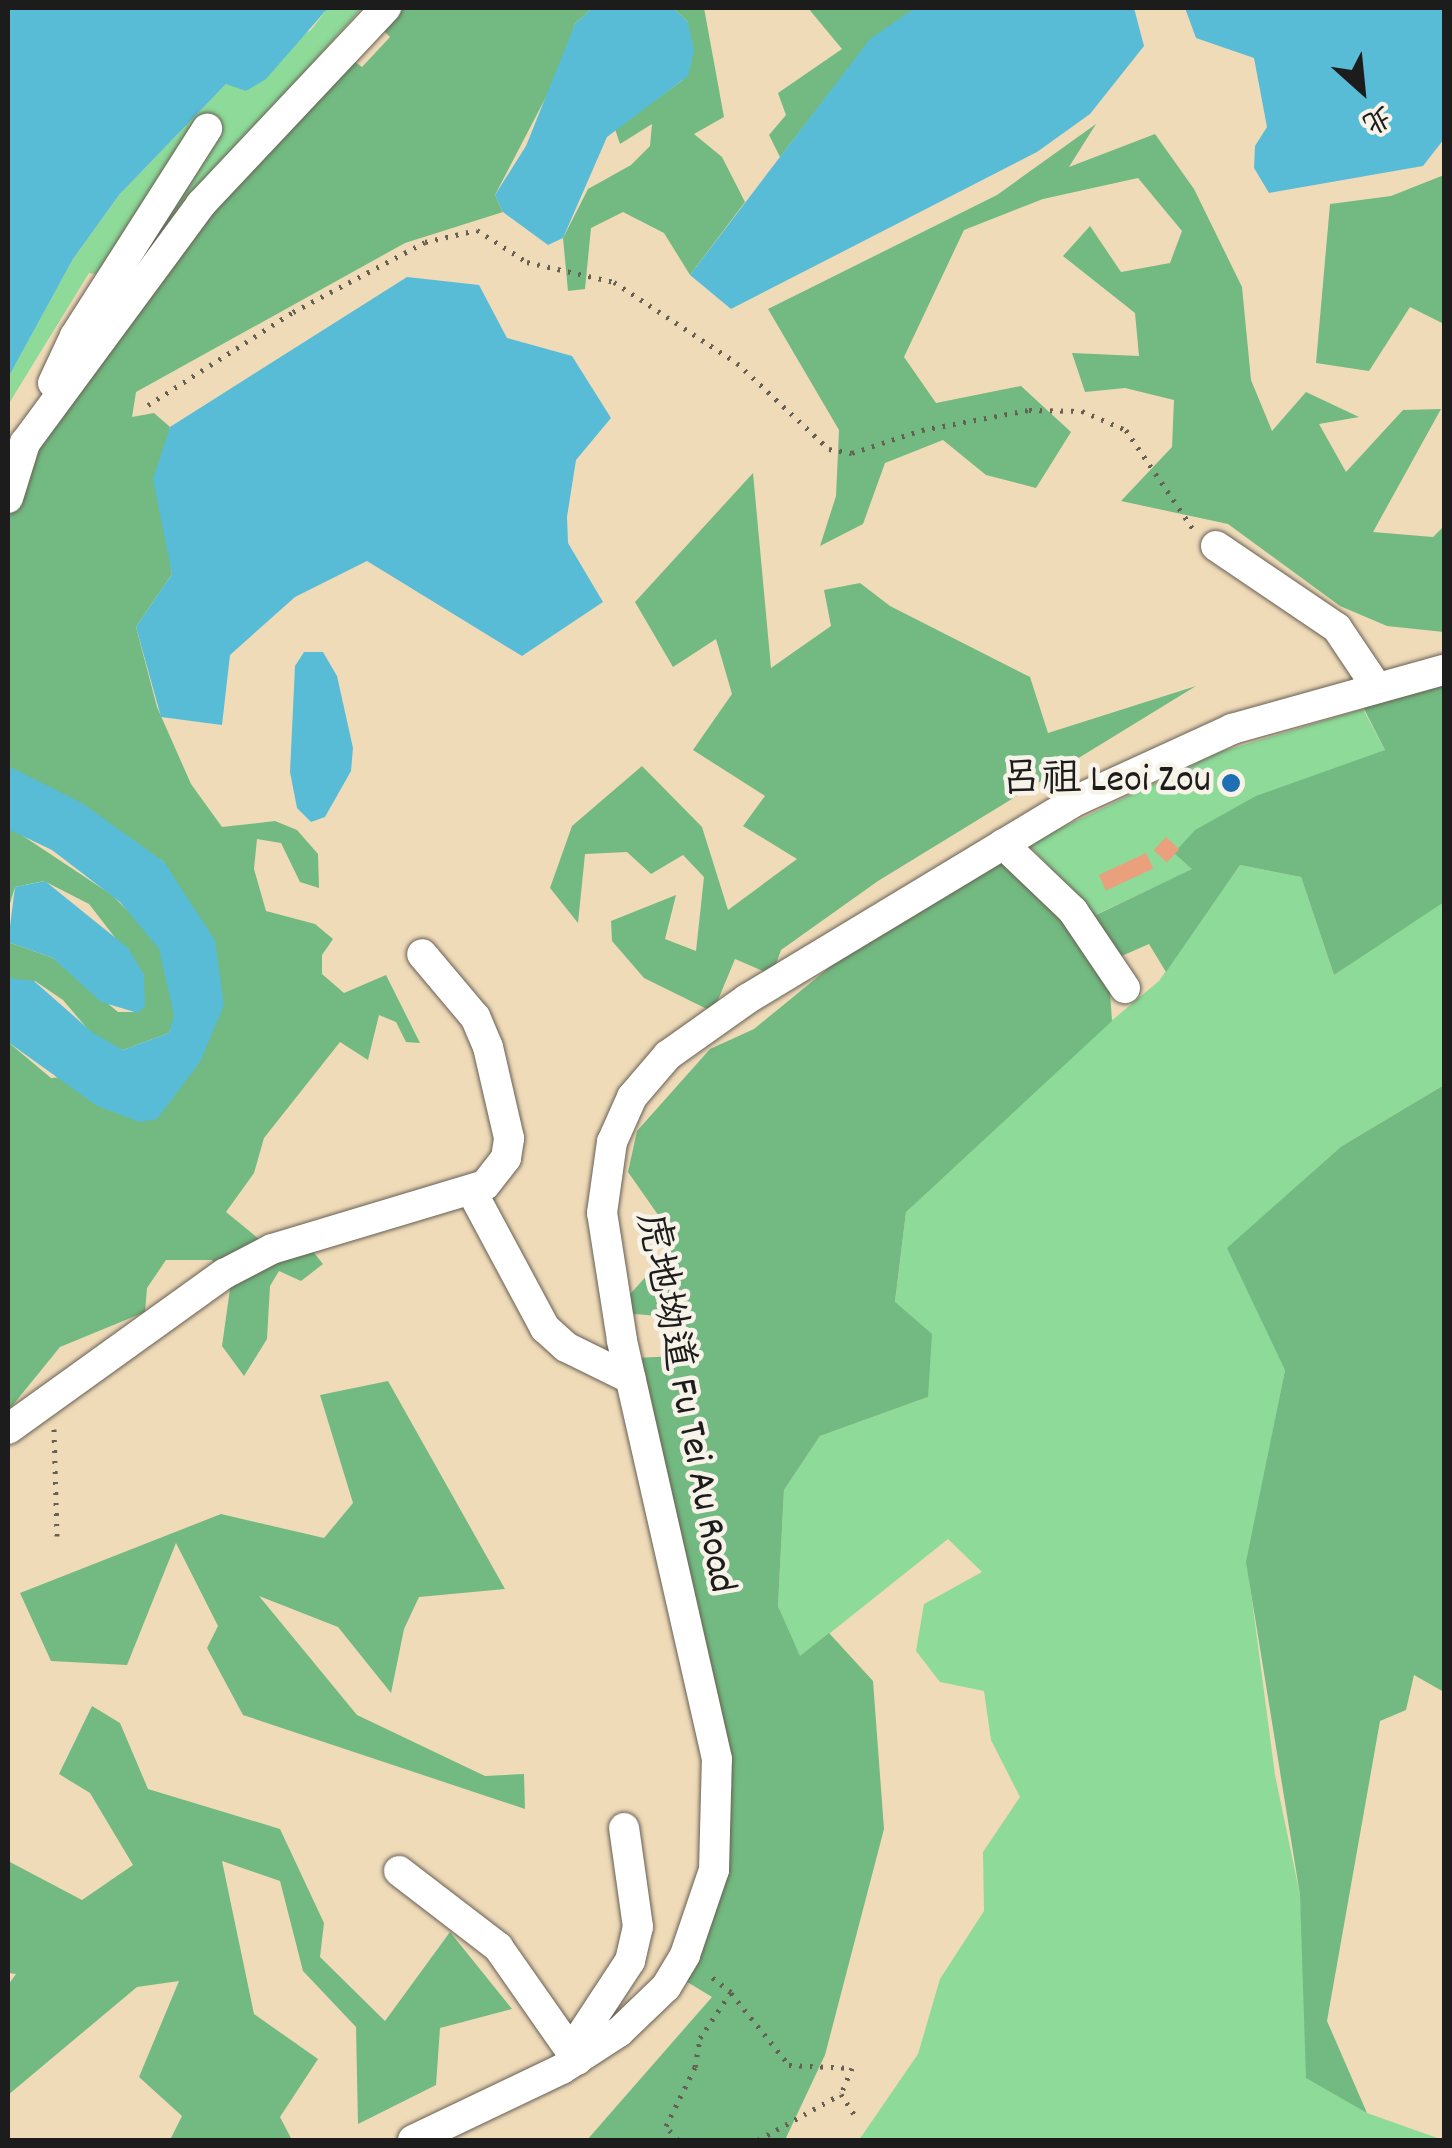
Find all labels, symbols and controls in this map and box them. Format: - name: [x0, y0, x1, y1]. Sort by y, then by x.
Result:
- north arrow: [1312, 40, 1412, 140]
- text: 北: [1354, 93, 1397, 141]
- place label: 呂祖 Leoi Zou: [1001, 759, 1211, 807]
- marker: 呂祖 Leoi Zou: [1220, 772, 1242, 794]
- street label: 虎地坳道 Fu Tei Au Road: [623, 1209, 743, 1597]

